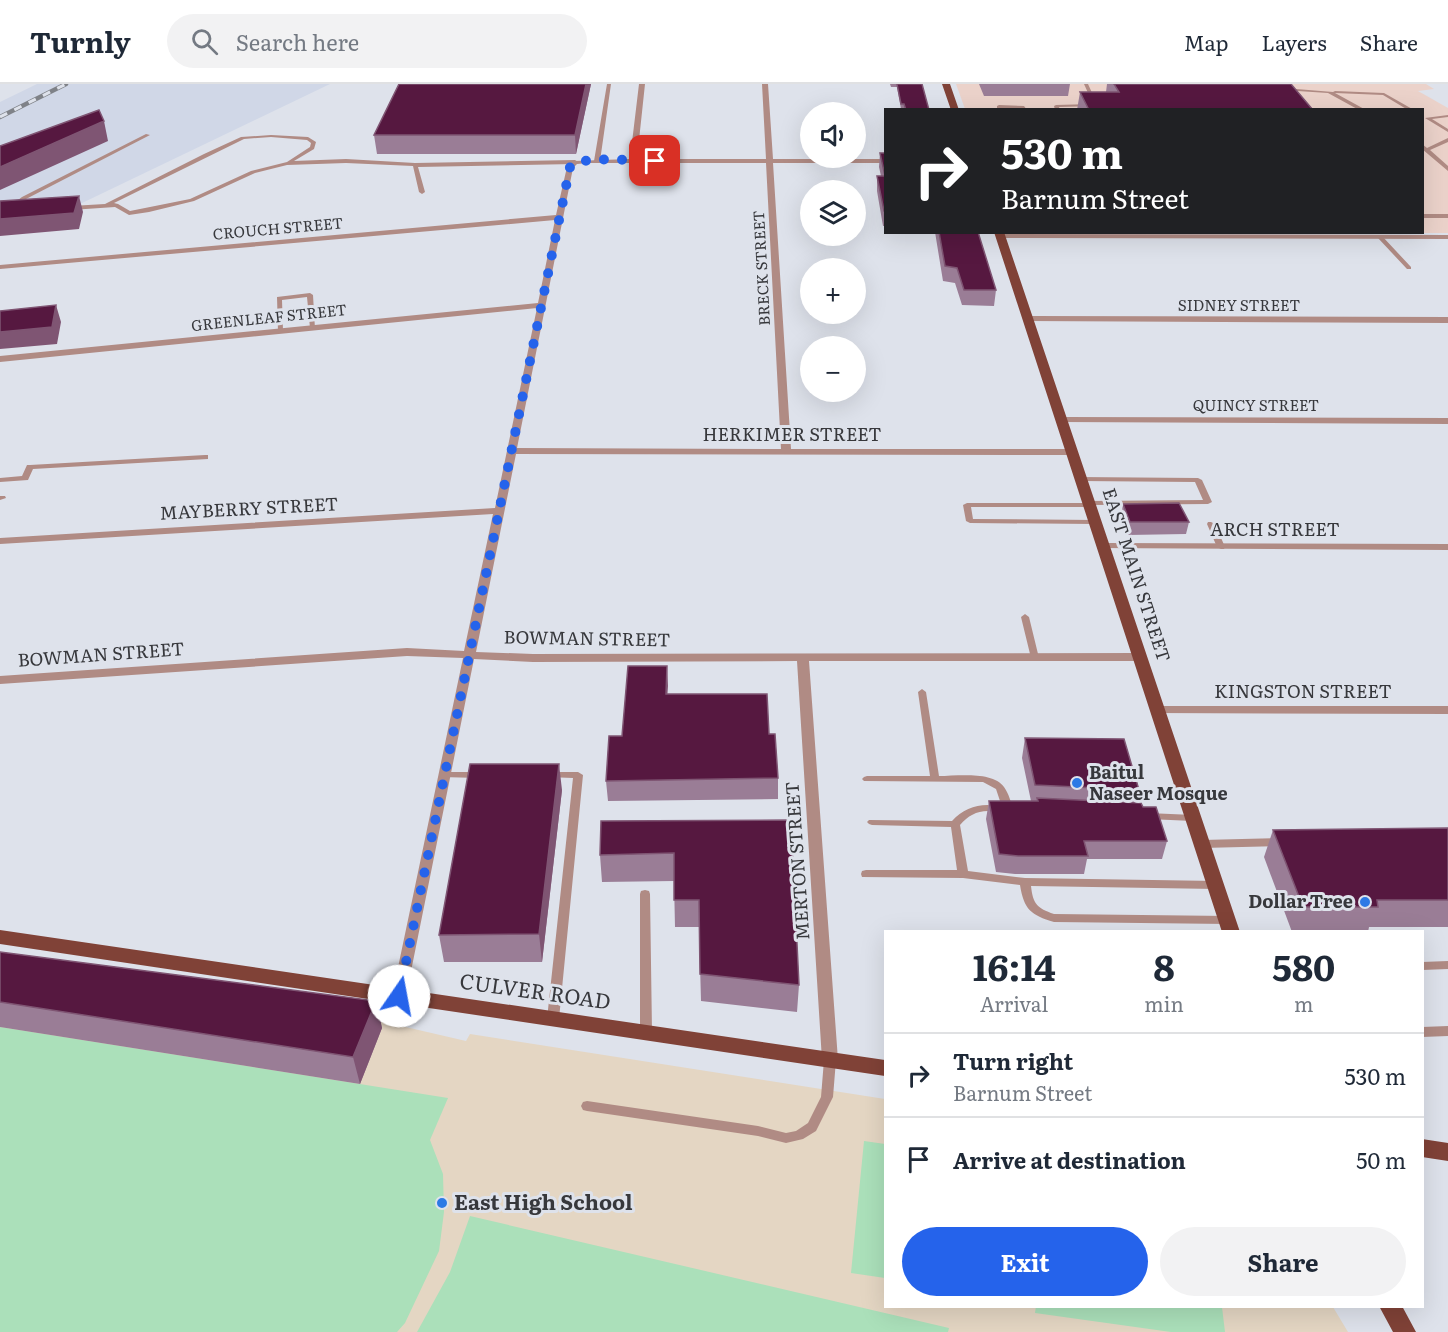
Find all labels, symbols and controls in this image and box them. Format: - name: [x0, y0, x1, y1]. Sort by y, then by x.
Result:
- search box: [167, 14, 587, 68]
- text: Turnly: [30, 20, 131, 62]
- icon: search: [188, 25, 221, 58]
- text: Search here: [236, 25, 359, 58]
- text: Map: [1184, 26, 1229, 57]
- text: Layers: [1262, 26, 1327, 57]
- text: Share: [1360, 26, 1418, 57]
- map controls: [800, 102, 866, 402]
- button: sound: [800, 102, 866, 168]
- text: 530 m: [1001, 120, 1123, 182]
- icon: right: [902, 132, 980, 210]
- pin: [629, 135, 680, 186]
- icon: arrive: [638, 144, 671, 177]
- text: Barnum Street: [1001, 177, 1189, 217]
- button: layers: [800, 180, 866, 246]
- street label: CROUCH STREET: [212, 210, 344, 245]
- street label: BRECK STREET: [746, 210, 775, 326]
- button: +: [800, 258, 866, 324]
- street label: SIDNEY STREET: [1178, 293, 1300, 316]
- street label: GREENLEAF STREET: [190, 297, 348, 336]
- button: −: [800, 336, 866, 402]
- street label: QUINCY STREET: [1193, 393, 1319, 416]
- street label: HERKIMER STREET: [702, 420, 882, 447]
- street label: EAST MAIN STREET: [1097, 484, 1178, 665]
- street label: MAYBERRY STREET: [159, 489, 339, 526]
- street label: ARCH STREET: [1210, 515, 1340, 542]
- street label: BOWMAN STREET: [503, 623, 671, 652]
- street label: BOWMAN STREET: [17, 634, 185, 673]
- street label: KINGSTON STREET: [1214, 677, 1392, 704]
- place label: Baitul Naseer Mosque: [1089, 758, 1228, 806]
- marker: Baitul Naseer Mosque: [1070, 776, 1084, 790]
- street label: MERTON STREET: [777, 781, 816, 941]
- place label: Dollar Tree: [1248, 887, 1353, 914]
- marker: Dollar Tree: [1358, 895, 1372, 909]
- text: 16:14: [973, 939, 1056, 992]
- text: 8: [1153, 939, 1175, 992]
- text: 580: [1272, 939, 1335, 992]
- position arrow: [367, 964, 431, 1028]
- street label: CULVER ROAD: [458, 964, 613, 1015]
- text: Arrival: [980, 988, 1048, 1018]
- text: min: [1144, 988, 1184, 1018]
- text: m: [1294, 988, 1314, 1018]
- text: Turn right: [953, 1044, 1073, 1077]
- icon: right: [902, 1059, 935, 1092]
- text: 530 m: [1344, 1059, 1406, 1092]
- text: Barnum Street: [953, 1077, 1092, 1107]
- icon: arrive: [902, 1143, 935, 1176]
- text: Arrive at destination: [953, 1143, 1186, 1176]
- text: 50 m: [1356, 1143, 1406, 1176]
- place label: East High School: [454, 1185, 633, 1216]
- marker: East High School: [435, 1196, 449, 1210]
- button: Exit: [902, 1227, 1148, 1296]
- button: Share: [1160, 1227, 1406, 1296]

